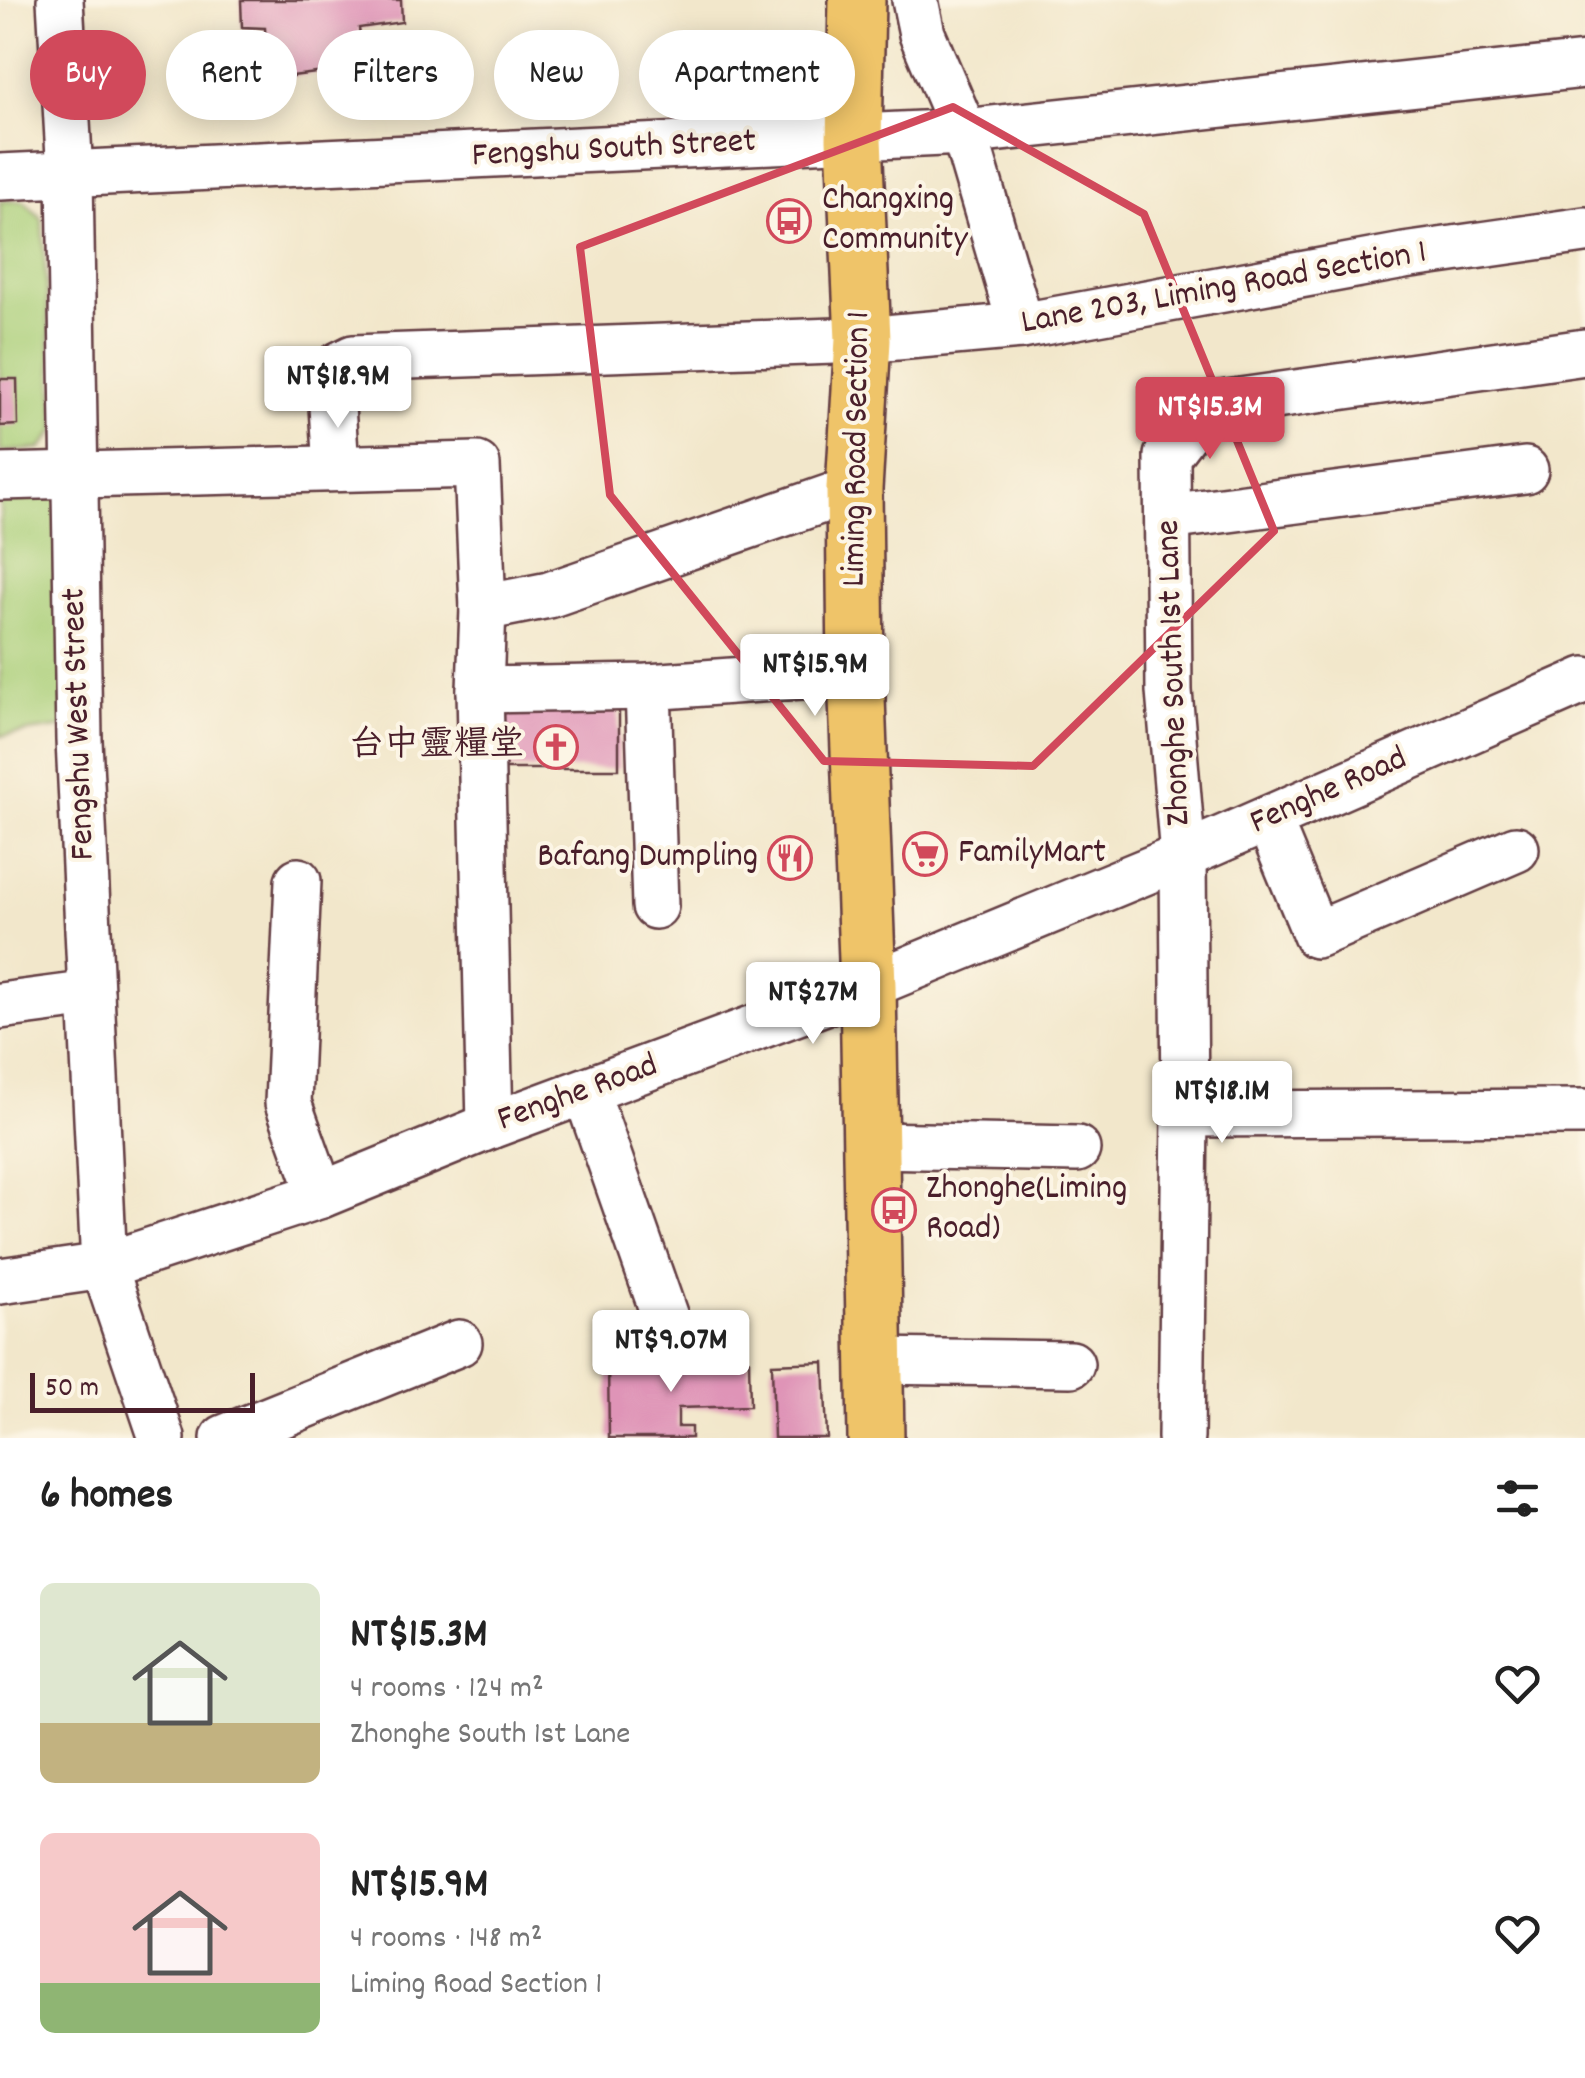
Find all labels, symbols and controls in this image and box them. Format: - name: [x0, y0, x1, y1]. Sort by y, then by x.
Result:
- chip: Buy: [30, 30, 146, 120]
- chip: Rent: [166, 30, 297, 120]
- chip: Filters: [317, 30, 474, 120]
- chip: New: [494, 30, 619, 120]
- chip: Apartment: [639, 30, 855, 120]
- street label: Fengshu South Street: [471, 118, 757, 182]
- place label: Changxing Community: [822, 176, 969, 266]
- bus stop icon: Changxing Community: [766, 198, 812, 244]
- street label: Lane 203, Liming Road Section 1: [1017, 229, 1431, 349]
- street label: Liming Road Section 1: [831, 311, 885, 587]
- pin: NT$18.9M: [235, 346, 441, 431]
- text: NT$18.9M: [286, 355, 390, 401]
- pin: NT$15.3M: [1107, 377, 1313, 462]
- text: NT$15.3M: [1158, 386, 1262, 432]
- street label: Zhonghe South 1st Lane: [1145, 519, 1205, 827]
- street label: Fengshu West Street: [50, 587, 110, 861]
- pin: NT$15.9M: [712, 634, 918, 719]
- text: NT$15.9M: [762, 643, 868, 689]
- place label: 台中靈糧堂: [349, 722, 524, 772]
- church icon: 台中靈糧堂: [533, 724, 579, 770]
- street label: Fenghe Road: [1242, 735, 1416, 849]
- place label: FamilyMart: [958, 829, 1106, 879]
- supermarket icon: FamilyMart: [902, 831, 948, 877]
- place label: Bafang Dumpling: [537, 833, 758, 883]
- restaurant icon: Bafang Dumpling: [767, 835, 813, 881]
- pin: NT$27M: [732, 962, 894, 1047]
- text: NT$27M: [768, 971, 858, 1017]
- street label: Fenghe Road: [491, 1042, 665, 1146]
- pin: NT$18.1M: [1119, 1061, 1325, 1146]
- text: NT$18.1M: [1174, 1070, 1270, 1116]
- place label: Zhonghe(Liming Road): [926, 1165, 1127, 1255]
- bus stop icon: Zhonghe(Liming Road): [871, 1187, 917, 1233]
- pin: NT$9.07M: [568, 1310, 774, 1395]
- text: NT$9.07M: [614, 1319, 728, 1365]
- scale bar: [30, 1368, 255, 1412]
- text: 50 m: [45, 1370, 99, 1410]
- text: 6 homes: [40, 1468, 173, 1528]
- icon: filters: [1490, 1471, 1545, 1526]
- text: NT$15.3M: [350, 1607, 488, 1667]
- icon: home: [120, 1623, 240, 1743]
- icon: heart: [1490, 1656, 1545, 1711]
- text: 4 rooms · 124 m²: [350, 1667, 544, 1713]
- text: Zhonghe South 1st Lane: [350, 1713, 630, 1759]
- text: NT$15.9M: [350, 1857, 488, 1917]
- icon: home: [120, 1873, 240, 1993]
- icon: heart: [1490, 1906, 1545, 1961]
- text: 4 rooms · 148 m²: [350, 1917, 542, 1963]
- text: Liming Road Section 1: [350, 1963, 602, 2009]

